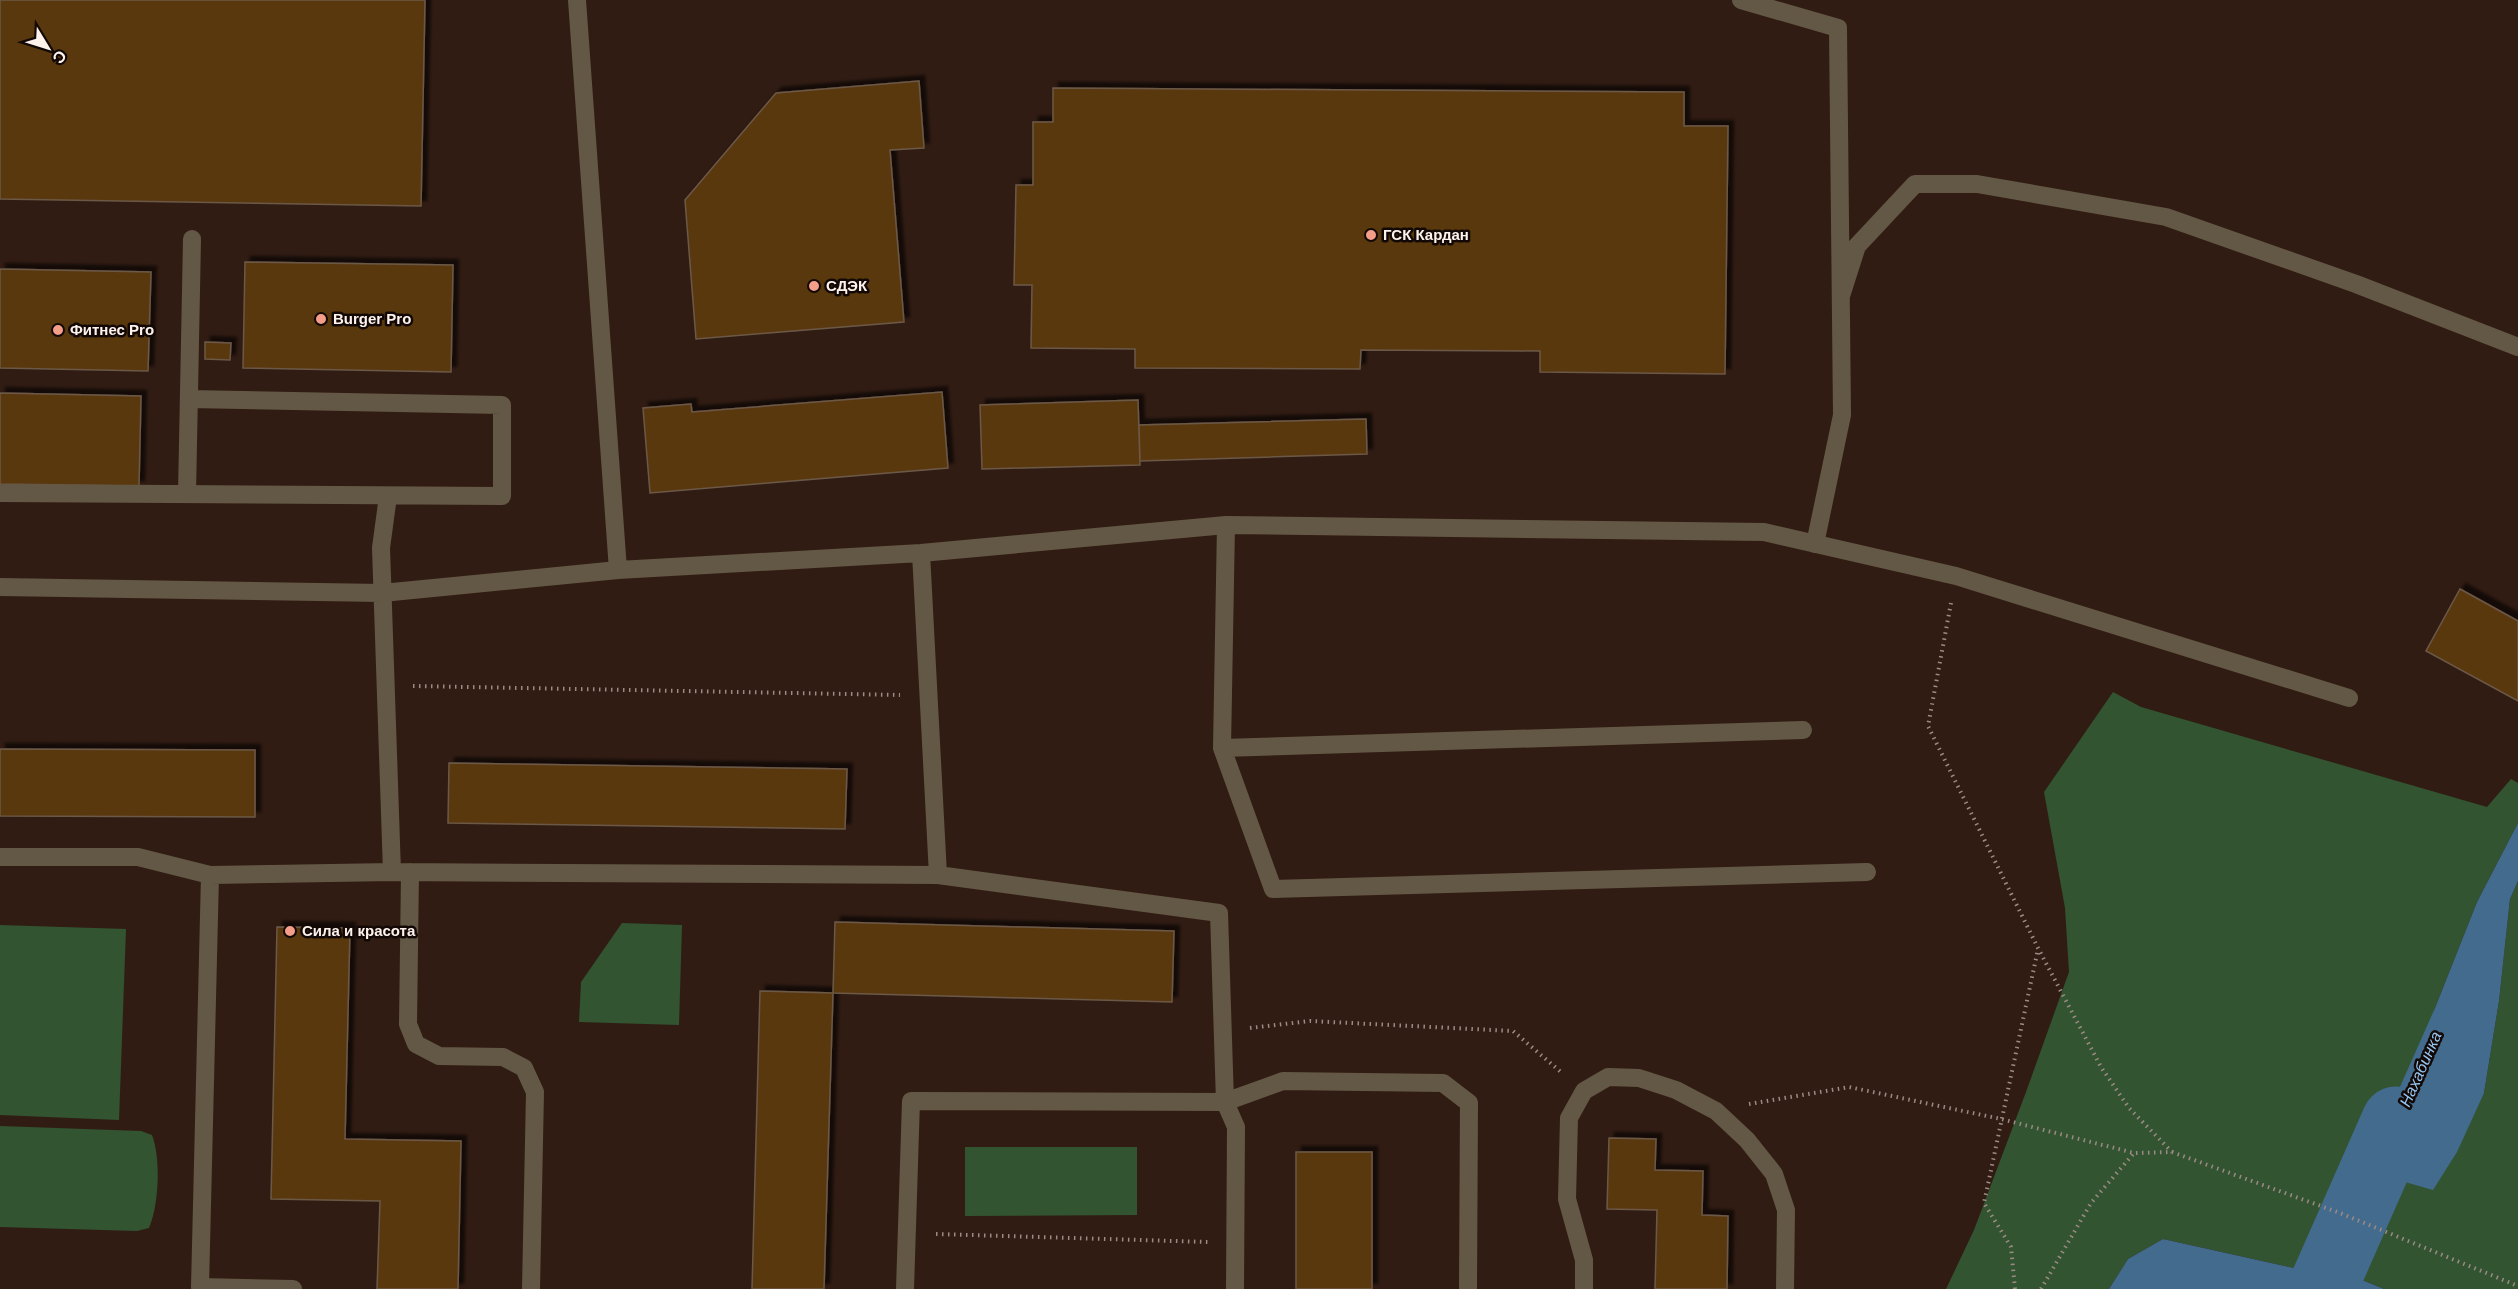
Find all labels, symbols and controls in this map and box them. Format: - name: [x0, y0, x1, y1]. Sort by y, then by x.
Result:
- north arrow: [18, 18, 78, 78]
- text: С: [49, 47, 70, 67]
- place label: ГСК Кардан: [1383, 226, 1469, 243]
- marker: ГСК Кардан: [1364, 228, 1378, 242]
- place label: СДЭК: [826, 277, 868, 294]
- marker: СДЭК: [807, 279, 821, 293]
- place label: Burger Pro: [333, 310, 411, 327]
- marker: Burger Pro: [314, 312, 328, 326]
- place label: Фитнес Pro: [70, 321, 154, 338]
- marker: Фитнес Pro: [51, 323, 65, 337]
- place label: Сила и красота: [302, 922, 416, 939]
- marker: Сила и красота: [283, 924, 297, 938]
- water label: Нахабинка: [2396, 1029, 2445, 1109]

